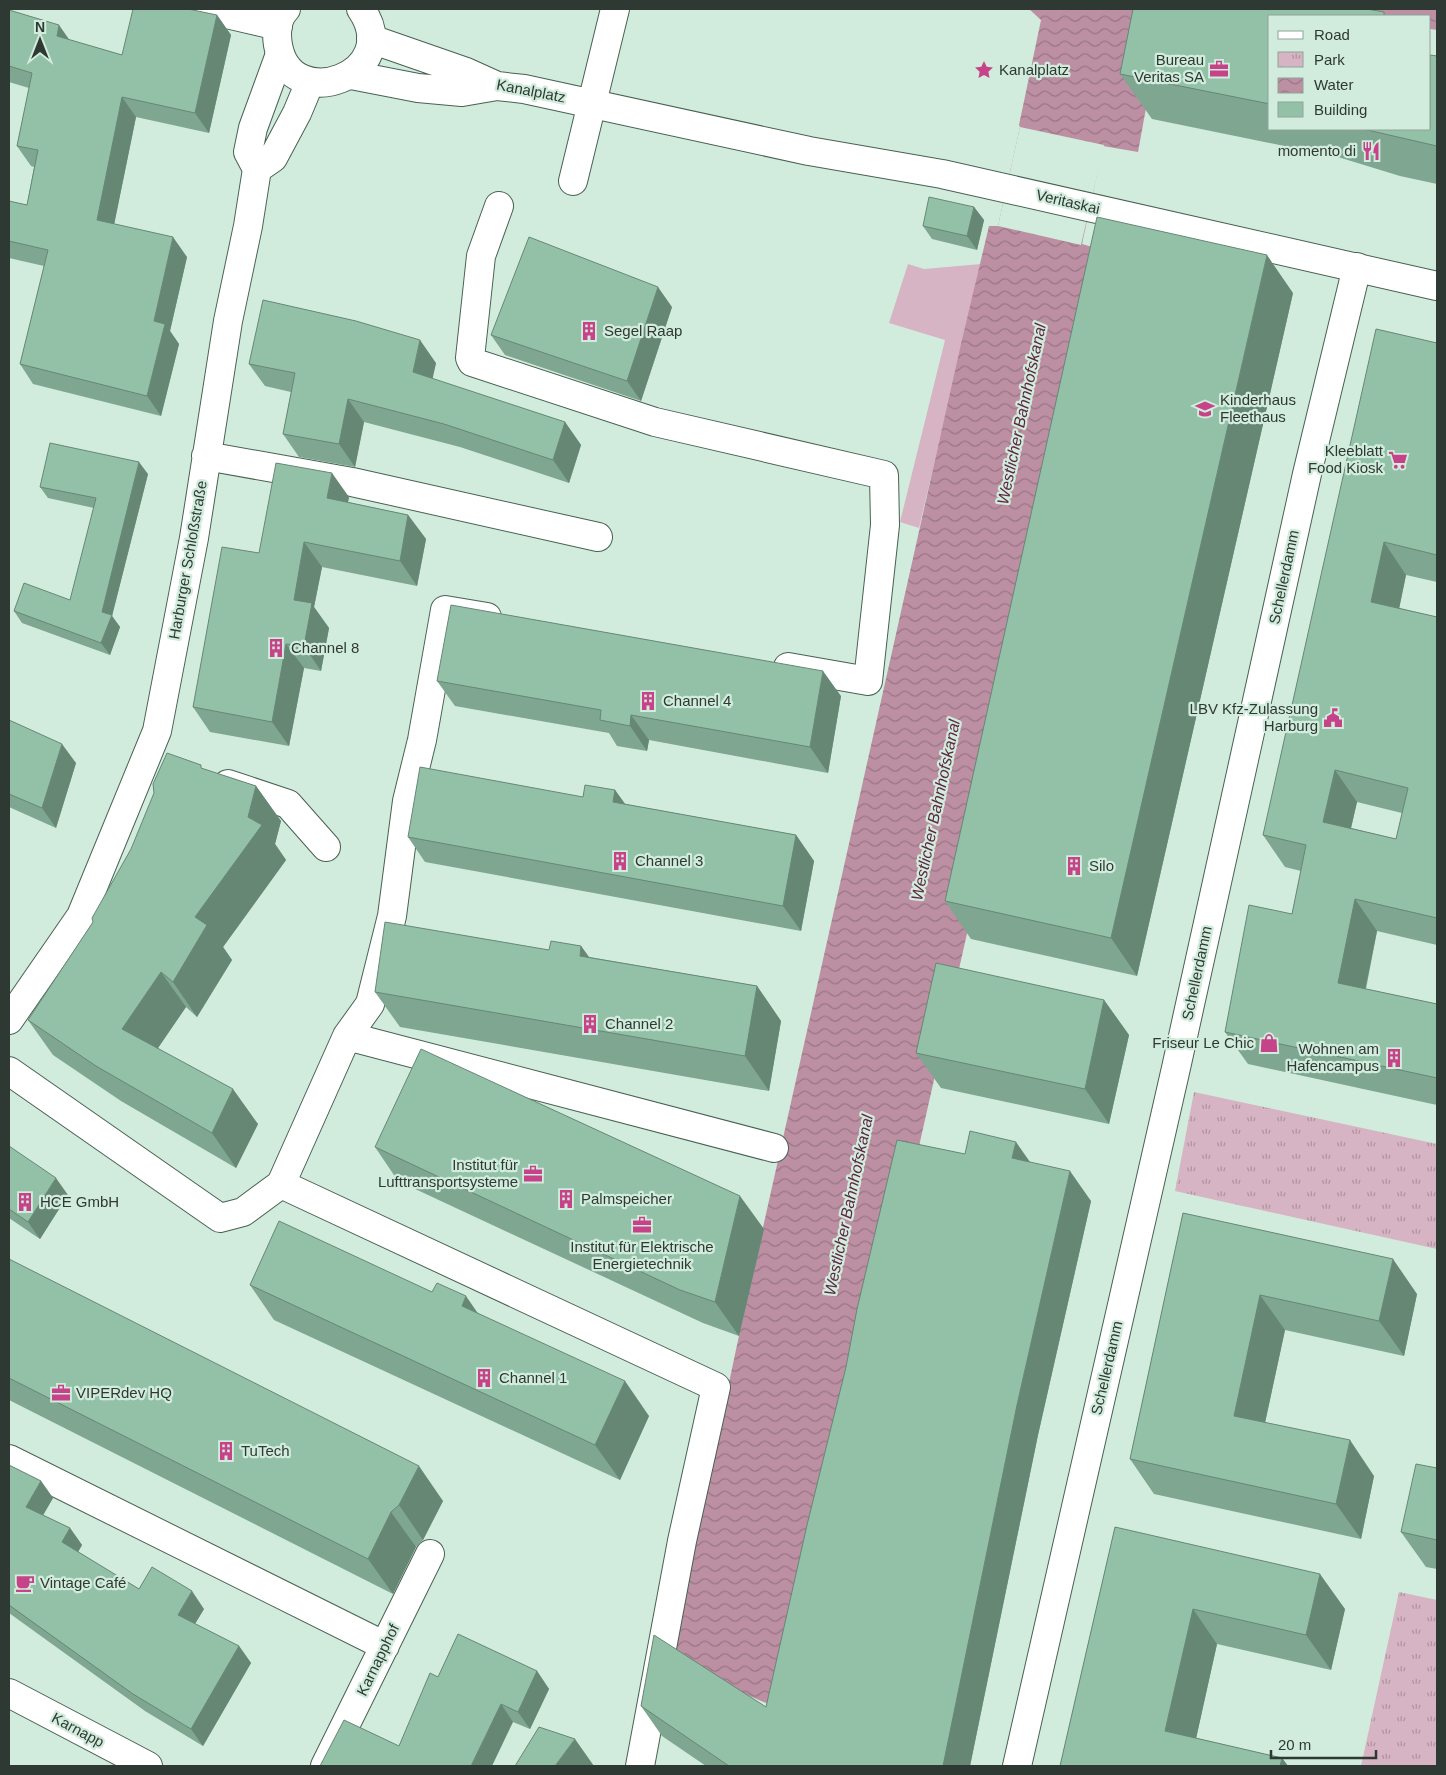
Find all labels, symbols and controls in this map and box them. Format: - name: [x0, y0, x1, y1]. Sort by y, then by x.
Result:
- north arrow: [15, 15, 65, 65]
- legend: [1268, 15, 1431, 130]
- text: N: [35, 19, 45, 35]
- text: Road: [1314, 26, 1350, 43]
- place label: Bureau Veritas SA: [1134, 51, 1204, 85]
- text: Park: [1314, 51, 1345, 68]
- office icon: Bureau Veritas SA: [1208, 58, 1230, 80]
- place icon: Kanalplatz: [973, 59, 995, 81]
- place label: Kanalplatz: [999, 61, 1069, 78]
- street label: Kanalplatz: [495, 75, 567, 106]
- text: Water: [1314, 76, 1353, 93]
- text: Building: [1314, 101, 1367, 118]
- restaurant icon: momento di: [1360, 140, 1382, 162]
- place label: momento di: [1278, 142, 1356, 159]
- street label: Veritaskai: [1035, 186, 1102, 217]
- building icon: Segel Raap: [578, 320, 600, 342]
- place label: Segel Raap: [604, 322, 682, 339]
- water label: Westlicher Bahnhofskanal: [994, 322, 1049, 506]
- place label: Kinderhaus Fleethaus: [1220, 391, 1296, 425]
- school or university icon: Kinderhaus Fleethaus: [1194, 398, 1216, 420]
- place label: Kleeblatt Food Kiosk: [1308, 442, 1384, 476]
- supermarket icon: Kleeblatt Food Kiosk: [1387, 449, 1409, 471]
- street label: Harburger Schloßstraße: [165, 479, 210, 641]
- street label: Schellerdamm: [1265, 528, 1302, 626]
- building icon: Channel 8: [265, 637, 287, 659]
- place label: Channel 8: [291, 639, 359, 656]
- building icon: Channel 4: [637, 690, 659, 712]
- place label: Channel 4: [663, 692, 731, 709]
- place label: LBV Kfz-Zulassung Harburg: [1190, 700, 1318, 734]
- public building icon: LBV Kfz-Zulassung Harburg: [1322, 707, 1344, 729]
- water label: Westlicher Bahnhofskanal: [908, 718, 963, 902]
- building icon: Channel 3: [609, 850, 631, 872]
- place label: Channel 3: [635, 852, 703, 869]
- building icon: Silo: [1063, 855, 1085, 877]
- place label: Silo: [1089, 857, 1114, 874]
- street label: Schellerdamm: [1178, 924, 1215, 1022]
- building icon: Channel 2: [579, 1013, 601, 1035]
- place label: Channel 2: [605, 1015, 673, 1032]
- shop icon: Friseur Le Chic: [1258, 1032, 1280, 1054]
- place label: Friseur Le Chic: [1152, 1034, 1254, 1051]
- place label: Wohnen am Hafencampus: [1286, 1040, 1379, 1074]
- building icon: Wohnen am Hafencampus: [1383, 1047, 1405, 1069]
- water label: Westlicher Bahnhofskanal: [821, 1113, 876, 1297]
- place label: Institut für Lufttransportsysteme: [378, 1156, 518, 1190]
- office icon: Institut für Lufttransportsysteme: [522, 1163, 544, 1185]
- building icon: Palmspeicher: [555, 1188, 577, 1210]
- place label: Palmspeicher: [581, 1190, 672, 1207]
- building icon: HCE GmbH: [14, 1191, 36, 1213]
- place label: HCE GmbH: [40, 1193, 119, 1210]
- office icon: Institut für Elektrische Energietechnik: [631, 1214, 653, 1236]
- place label: Institut für Elektrische Energietechnik: [570, 1238, 714, 1272]
- street label: Schellerdamm: [1087, 1319, 1126, 1417]
- building icon: Channel 1: [473, 1367, 495, 1389]
- place label: Channel 1: [499, 1369, 567, 1386]
- office icon: VIPERdev HQ: [50, 1382, 72, 1404]
- place label: VIPERdev HQ: [76, 1384, 172, 1401]
- building icon: TuTech: [215, 1440, 237, 1462]
- place label: TuTech: [241, 1442, 290, 1459]
- cafe icon: Vintage Café: [14, 1572, 36, 1594]
- place label: Vintage Café: [40, 1574, 126, 1591]
- street label: Karnapphof: [353, 1620, 403, 1698]
- street label: Karnapp: [49, 1709, 107, 1750]
- scale bar: [1271, 1728, 1376, 1760]
- text: 20 m: [1278, 1736, 1311, 1753]

